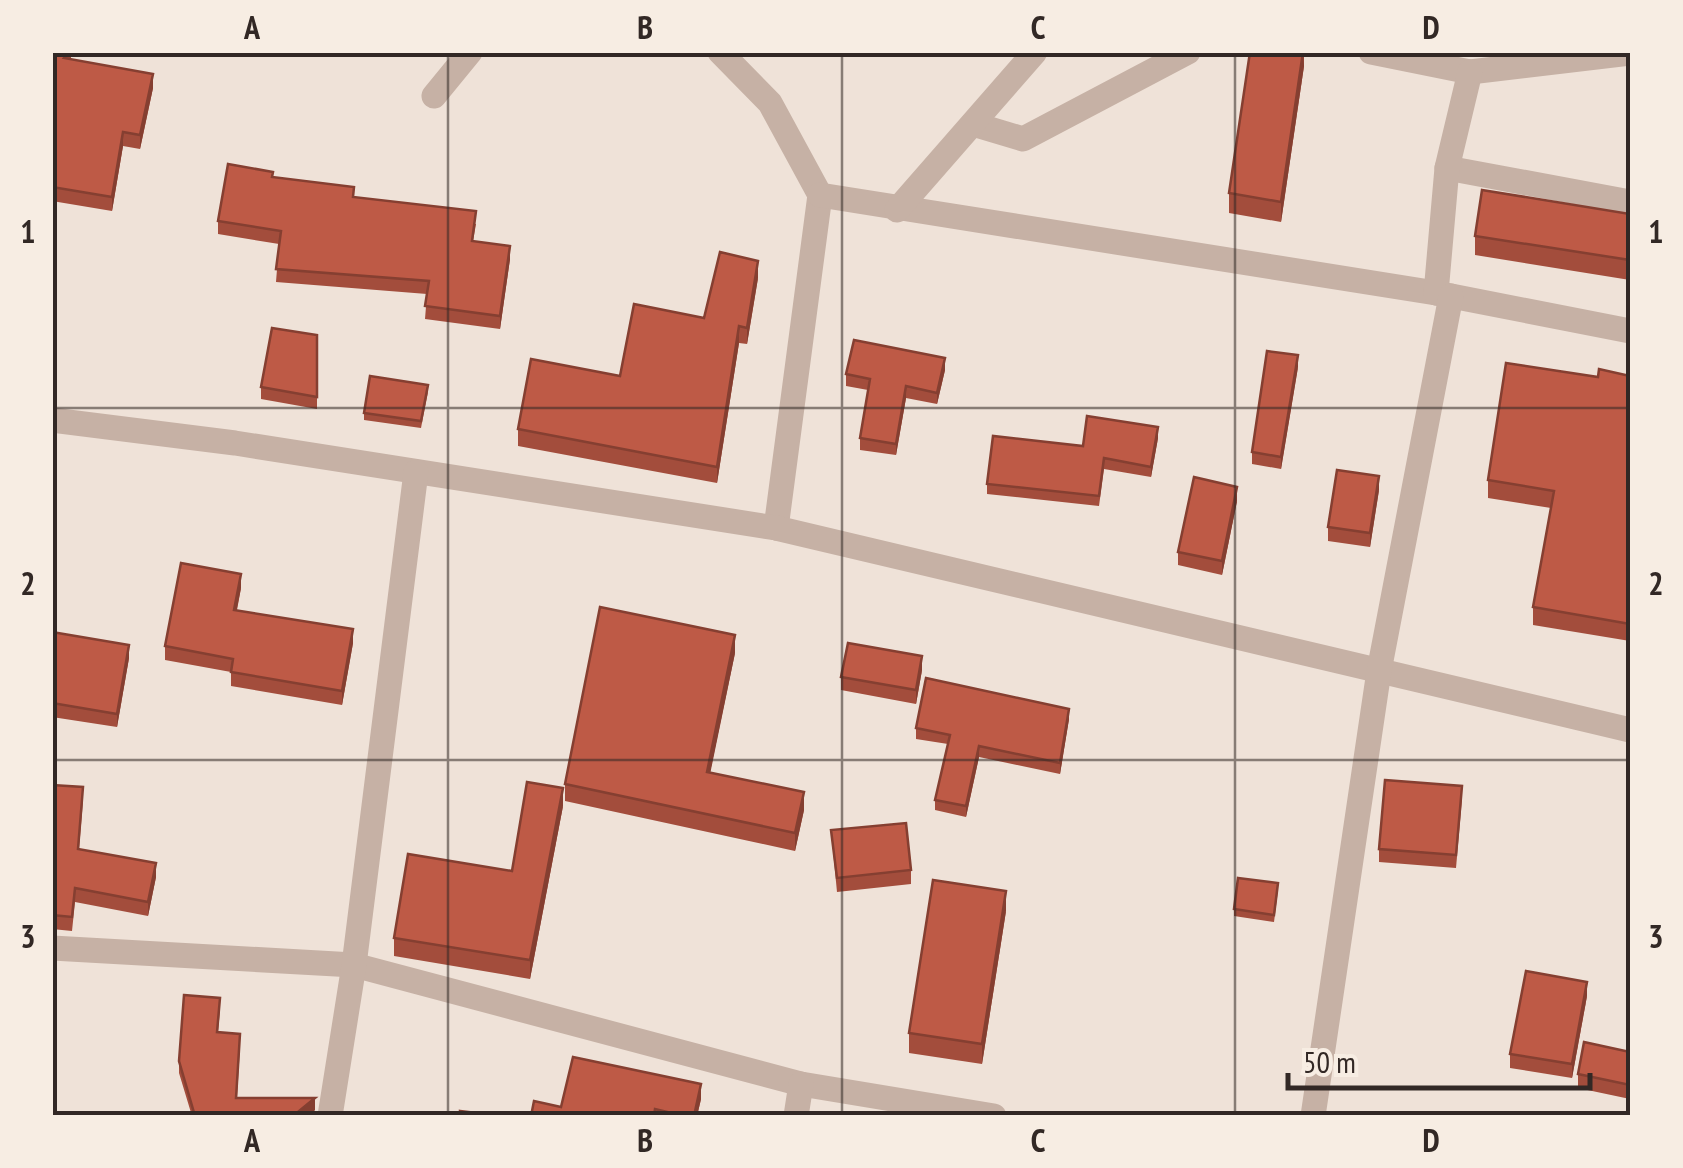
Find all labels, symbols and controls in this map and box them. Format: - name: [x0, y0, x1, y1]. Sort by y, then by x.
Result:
- text: A: [243, 6, 261, 48]
- text: B: [637, 6, 653, 48]
- text: C: [1031, 6, 1046, 48]
- text: D: [1422, 6, 1440, 48]
- text: 1: [20, 210, 36, 252]
- text: 1: [1648, 210, 1664, 252]
- text: 2: [20, 562, 36, 604]
- text: 2: [1648, 562, 1664, 604]
- text: 3: [20, 915, 36, 957]
- text: 3: [1648, 915, 1664, 957]
- scale bar: [1288, 1028, 1590, 1090]
- text: 50 m: [1303, 1042, 1356, 1081]
- text: A: [243, 1119, 261, 1161]
- text: B: [637, 1119, 653, 1161]
- text: C: [1031, 1119, 1046, 1161]
- text: D: [1422, 1119, 1440, 1161]

